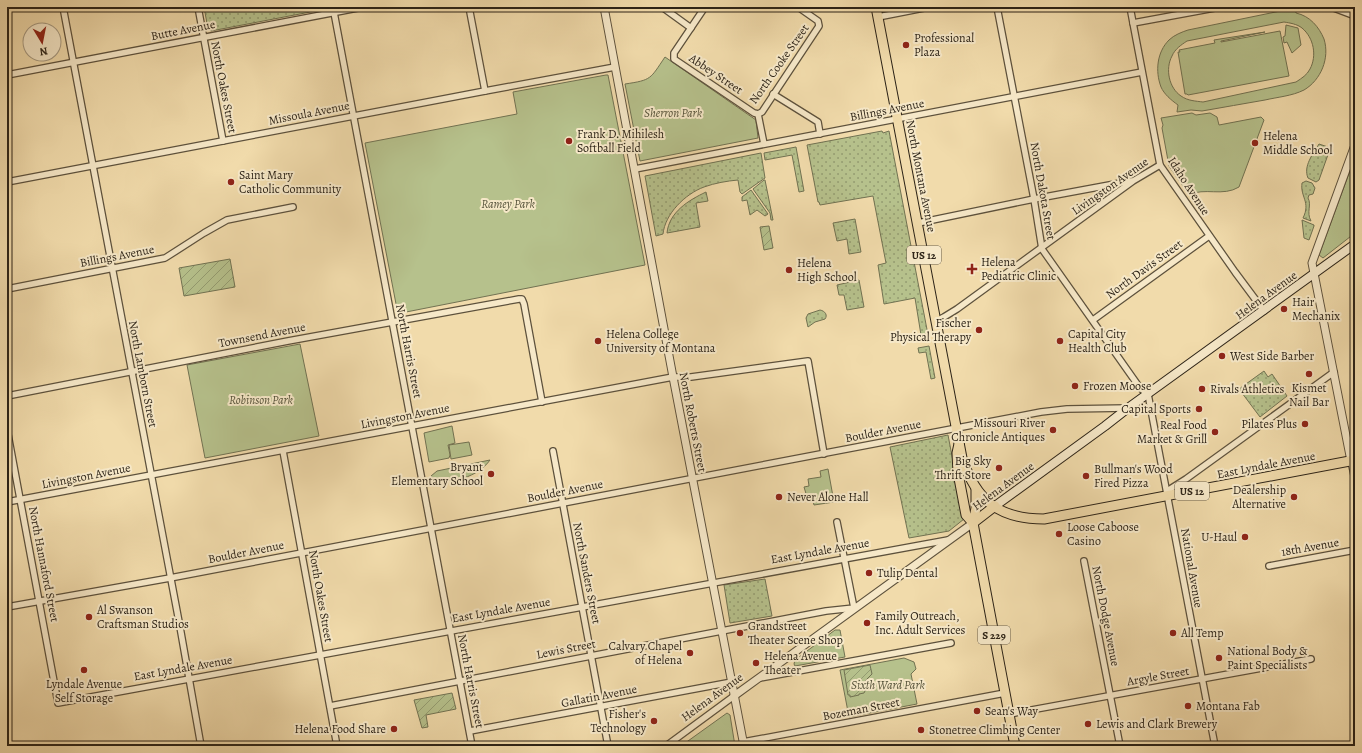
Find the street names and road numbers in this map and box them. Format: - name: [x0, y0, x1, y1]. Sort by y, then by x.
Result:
- street label: Butte Avenue: [150, 16, 216, 44]
- street label: North Cooke Street: [746, 21, 813, 107]
- street label: North Oakes Street: [207, 40, 241, 134]
- street label: Abbey Street: [685, 50, 746, 98]
- street label: Billings Avenue: [849, 95, 925, 125]
- street label: Missoula Avenue: [267, 97, 351, 129]
- street label: North Montana Avenue: [902, 119, 940, 233]
- street label: North Dakota Street: [1027, 141, 1059, 241]
- street label: Livingston Avenue: [1068, 154, 1152, 218]
- street label: Idaho Avenue: [1164, 154, 1214, 218]
- street label: North Davis Street: [1103, 236, 1186, 302]
- street label: Billings Avenue: [79, 241, 155, 271]
- road number: US 12: [907, 246, 941, 264]
- street label: Helena Avenue: [1232, 267, 1300, 323]
- street label: North Harris Street: [392, 303, 426, 399]
- street label: North Lamborn Street: [125, 319, 161, 429]
- street label: Townsend Avenue: [217, 319, 307, 351]
- street label: North Roberts Street: [675, 371, 711, 473]
- street label: Livingston Avenue: [359, 400, 451, 432]
- street label: Boulder Avenue: [844, 416, 922, 446]
- street label: East Lyndale Avenue: [1215, 448, 1317, 482]
- street label: Helena Avenue: [969, 458, 1037, 514]
- street label: Livingston Avenue: [40, 460, 132, 492]
- street label: Boulder Avenue: [526, 476, 604, 506]
- road number: US 12: [1175, 482, 1209, 500]
- street label: North Hannaford Street: [25, 505, 63, 623]
- street label: North Sanders Street: [569, 521, 605, 625]
- street label: National Avenue: [1177, 527, 1207, 609]
- street label: East Lyndale Avenue: [769, 534, 871, 568]
- street label: 18th Avenue: [1280, 534, 1340, 560]
- street label: Boulder Avenue: [207, 537, 285, 567]
- street label: North Oakes Street: [305, 549, 337, 643]
- street label: North Dodge Avenue: [1088, 564, 1124, 668]
- street label: East Lyndale Avenue: [450, 593, 552, 627]
- road number: S 229: [978, 626, 1010, 644]
- street label: North Harris Street: [454, 633, 488, 729]
- street label: Lewis Street: [535, 635, 597, 663]
- street label: East Lyndale Avenue: [132, 651, 234, 685]
- street label: Argyle Street: [1125, 663, 1190, 690]
- street label: Helena Avenue: [678, 669, 746, 725]
- street label: Gallatin Avenue: [560, 681, 638, 711]
- street label: Bozeman Street: [821, 694, 901, 724]

